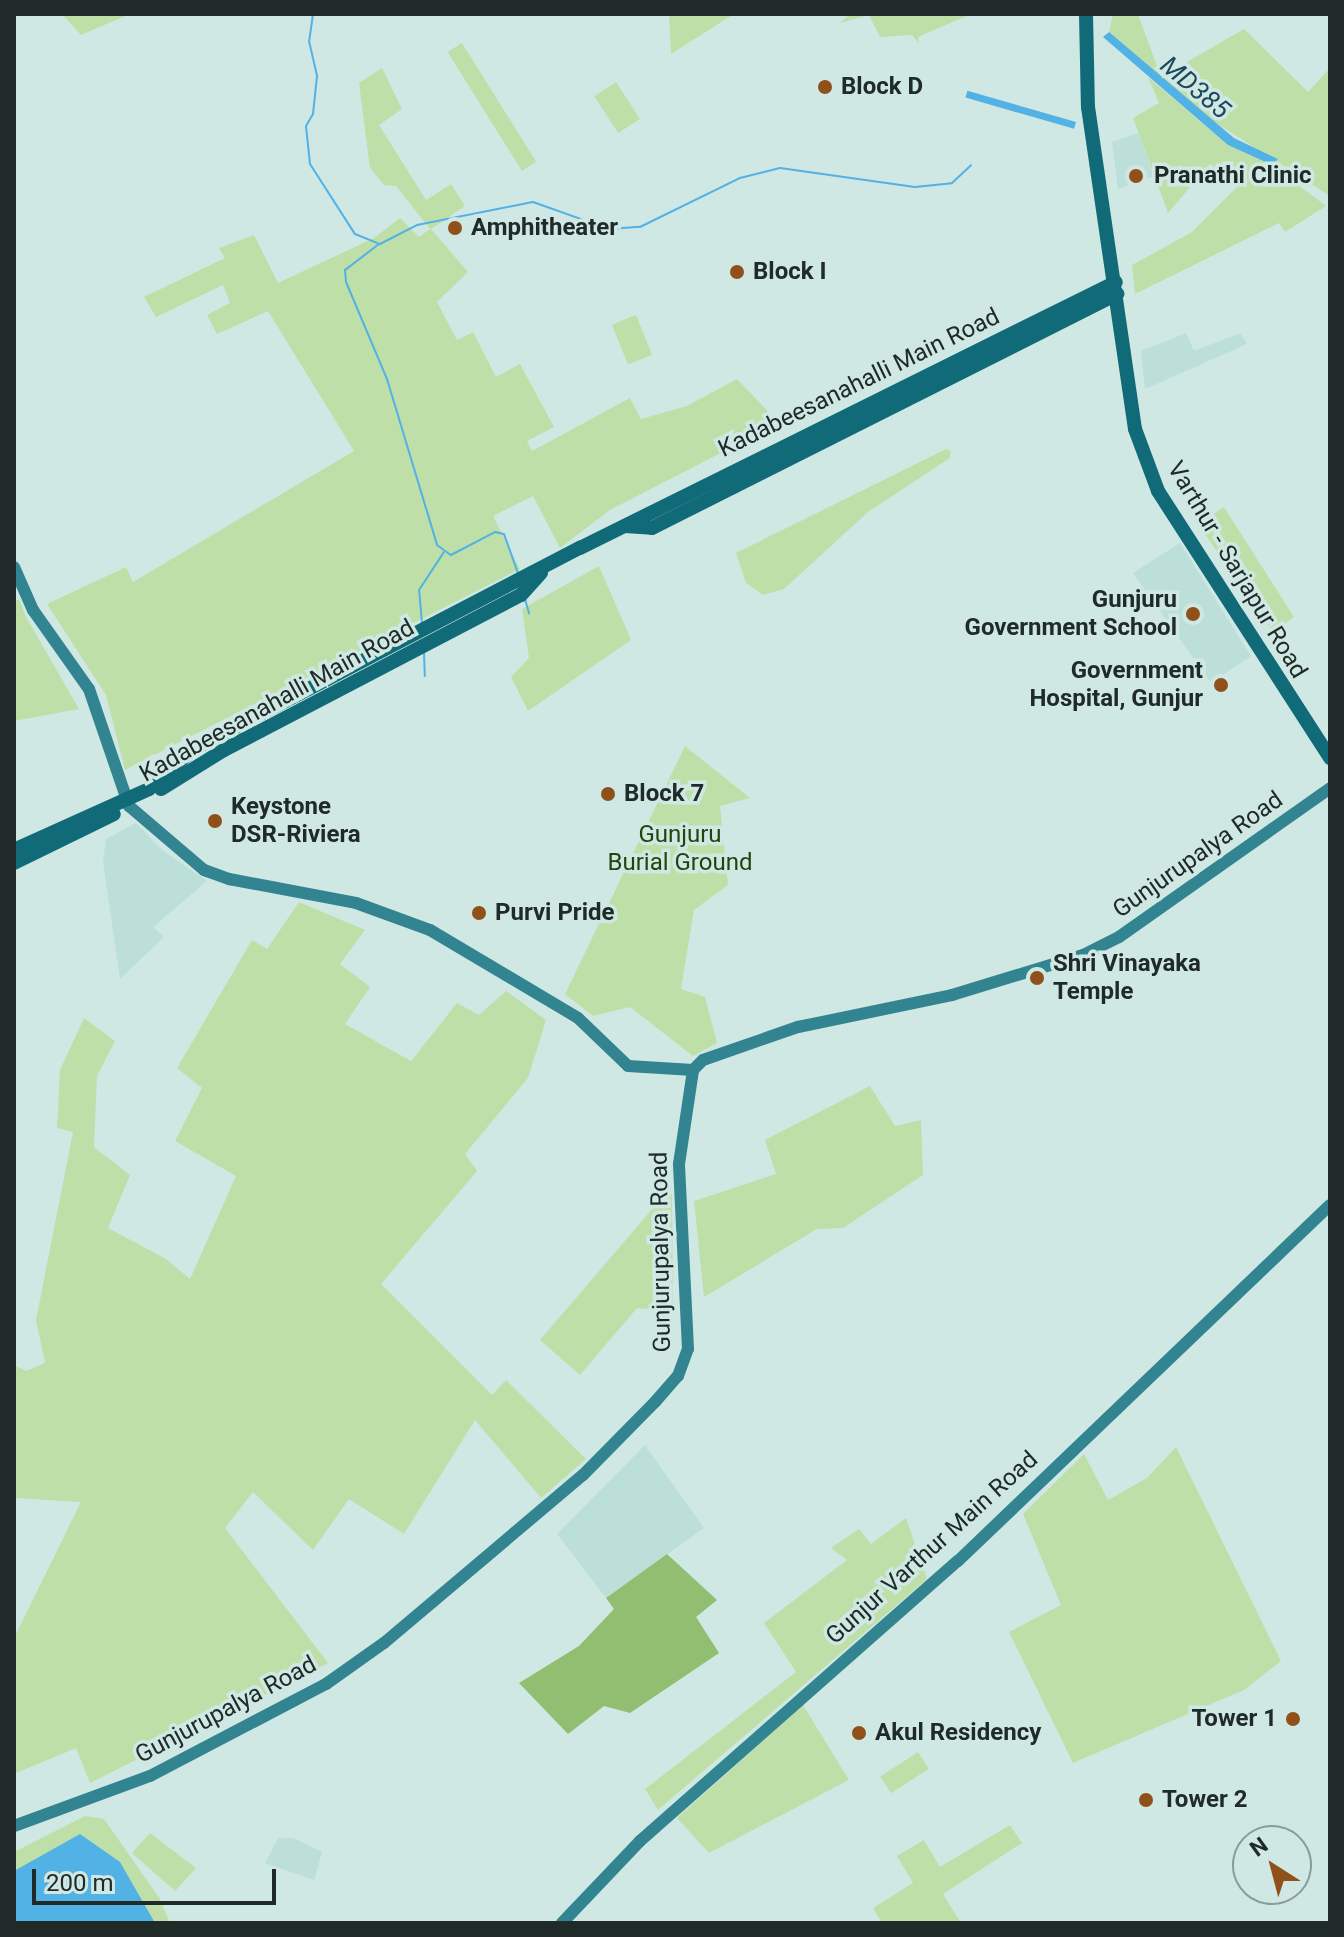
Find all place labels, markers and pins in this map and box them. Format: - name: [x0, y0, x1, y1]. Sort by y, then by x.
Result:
- place label: Block D: [841, 73, 923, 101]
- marker: Block D: [816, 78, 834, 96]
- place label: Pranathi Clinic: [1154, 162, 1312, 190]
- marker: Pranathi Clinic: [1125, 165, 1147, 187]
- place label: Amphitheater: [471, 214, 618, 242]
- marker: Amphitheater: [446, 219, 464, 237]
- place label: Block I: [753, 258, 827, 286]
- marker: Block I: [728, 263, 746, 281]
- place label: Gunjuru Government School: [965, 586, 1177, 642]
- marker: Gunjuru Government School: [1184, 605, 1202, 623]
- place label: Government Hospital, Gunjur: [1029, 657, 1203, 713]
- marker: Government Hospital, Gunjur: [1210, 674, 1232, 696]
- place label: Block 7: [624, 780, 704, 808]
- marker: Block 7: [599, 785, 617, 803]
- place label: Keystone DSR-Riviera: [231, 793, 361, 849]
- marker: Keystone DSR-Riviera: [206, 812, 224, 830]
- place label: Purvi Pride: [495, 899, 614, 927]
- marker: Purvi Pride: [470, 904, 488, 922]
- place label: Shri Vinayaka Temple: [1053, 950, 1201, 1006]
- marker: Shri Vinayaka Temple: [1028, 969, 1046, 987]
- place label: Tower 1: [1191, 1705, 1277, 1733]
- marker: Tower 1: [1284, 1710, 1302, 1728]
- place label: Akul Residency: [875, 1719, 1041, 1747]
- marker: Akul Residency: [850, 1724, 868, 1742]
- place label: Tower 2: [1162, 1786, 1248, 1814]
- marker: Tower 2: [1137, 1791, 1155, 1809]

